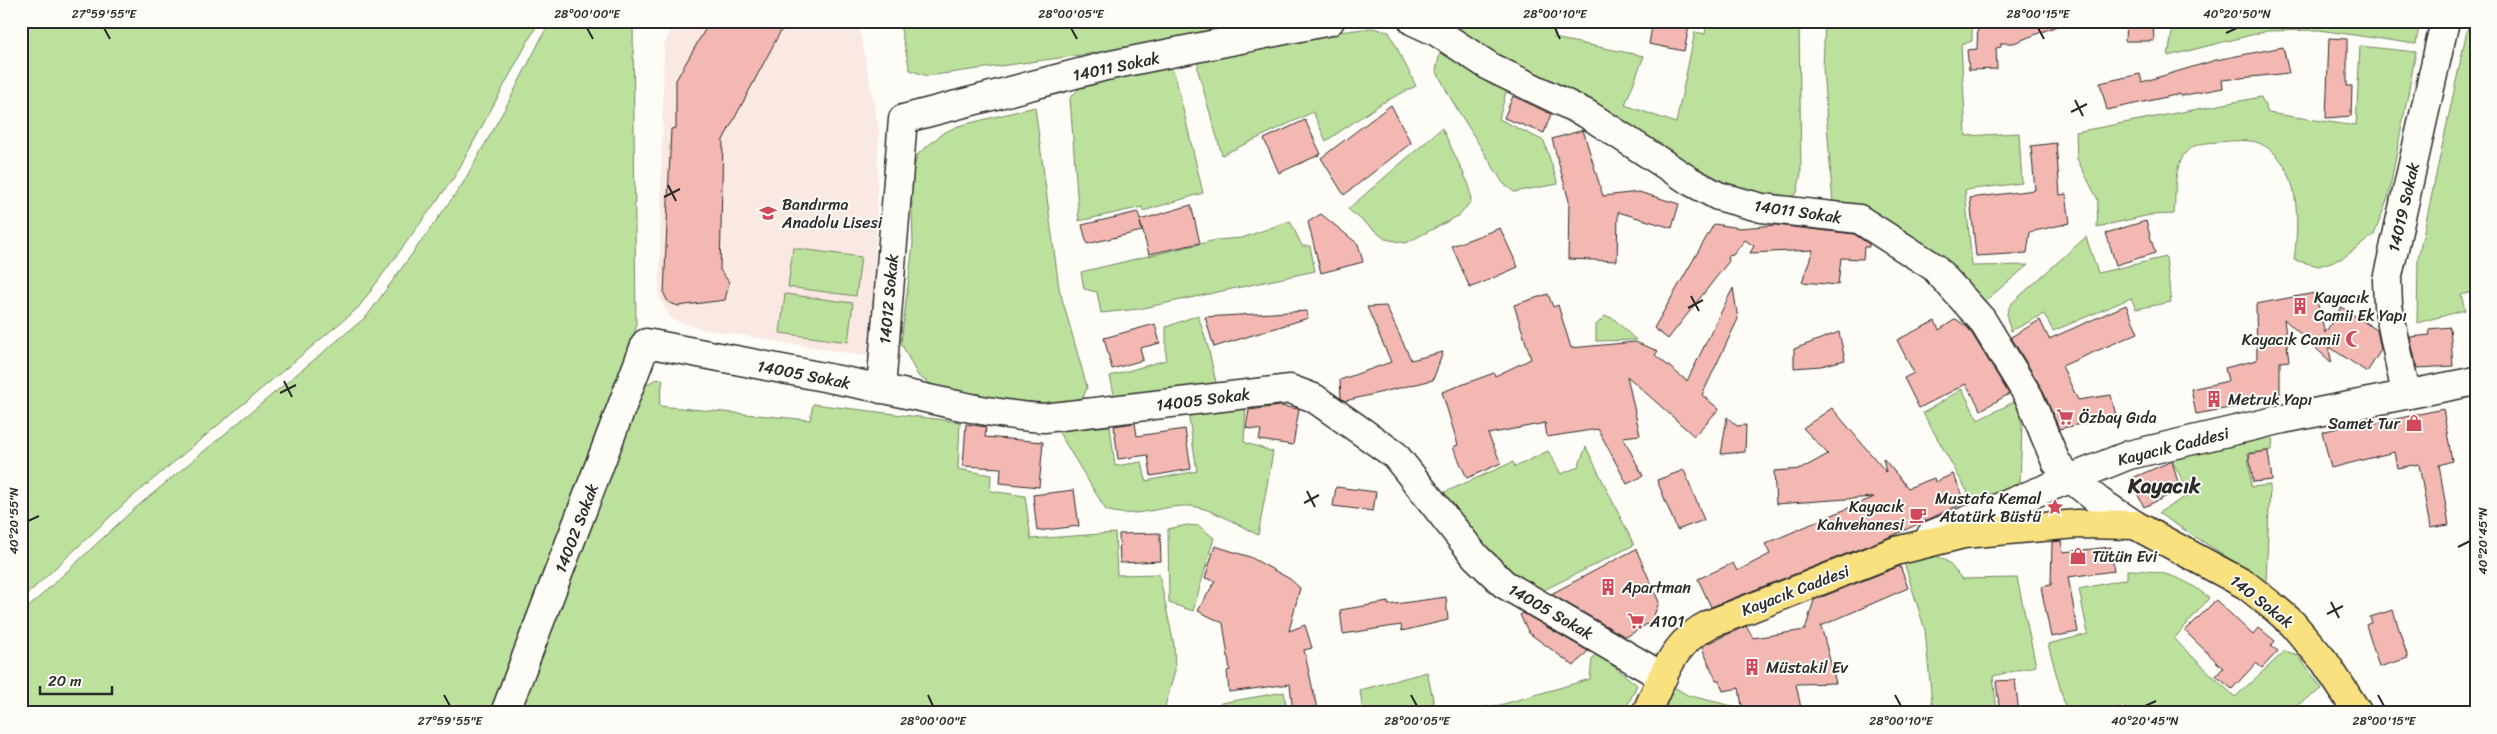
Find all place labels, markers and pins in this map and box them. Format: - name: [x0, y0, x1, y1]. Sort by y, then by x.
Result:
- place label: Bandırma Anadolu Lisesi: [781, 190, 883, 237]
- school or university icon: Bandırma Anadolu Lisesi: [758, 203, 778, 223]
- place label: Kayacık Camii Ek Yapı: [2314, 283, 2407, 330]
- building icon: Kayacık Camii Ek Yapı: [2290, 296, 2310, 316]
- place label: Kayacık Camii: [2242, 325, 2341, 354]
- mosque icon: Kayacık Camii: [2344, 329, 2364, 349]
- place label: Metruk Yapı: [2228, 385, 2312, 414]
- building icon: Metruk Yapı: [2204, 389, 2224, 409]
- place label: Özbay Gıda: [2079, 403, 2157, 432]
- supermarket icon: Özbay Gıda: [2055, 407, 2075, 427]
- place label: Samet Tur: [2328, 409, 2401, 438]
- shop icon: Samet Tur: [2404, 413, 2424, 433]
- place label: Mustafa Kemal Atatürk Büstü: [1935, 484, 2041, 531]
- place label: Kayacık Kahvehanesi: [1817, 492, 1905, 539]
- place icon: Mustafa Kemal Atatürk Büstü: [2045, 497, 2065, 517]
- cafe icon: Kayacık Kahvehanesi: [1908, 505, 1928, 525]
- place label: Tütün Evi: [2092, 542, 2158, 571]
- shop icon: Tütün Evi: [2068, 546, 2088, 566]
- place label: Apartman: [1621, 573, 1691, 602]
- building icon: Apartman: [1598, 577, 1618, 597]
- place label: A101: [1649, 607, 1684, 636]
- supermarket icon: A101: [1626, 611, 1646, 631]
- place label: Müstakil Ev: [1766, 653, 1849, 682]
- building icon: Müstakil Ev: [1742, 657, 1762, 677]

